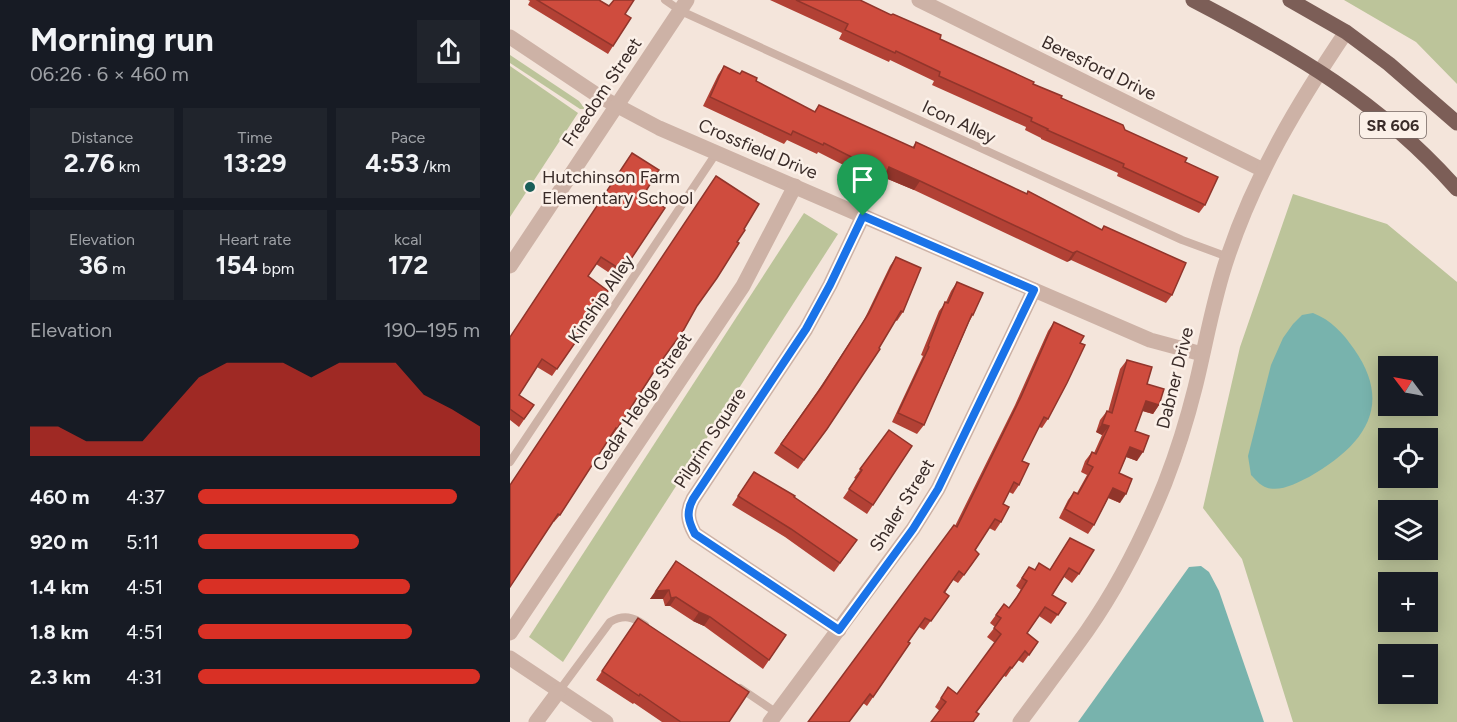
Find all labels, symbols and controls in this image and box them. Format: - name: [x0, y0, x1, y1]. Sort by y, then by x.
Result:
- text: Morning run: [30, 20, 214, 59]
- button: share: [417, 20, 480, 83]
- street label: Beresford Drive: [1038, 31, 1160, 105]
- street label: Freedom Street: [558, 33, 647, 151]
- text: 06:26 · 6 × 460 m: [30, 62, 189, 86]
- street label: Icon Alley: [919, 95, 1000, 149]
- road number: SR 606: [1360, 112, 1426, 138]
- street label: Crossfield Drive: [695, 114, 821, 184]
- text: Distance: [71, 128, 133, 147]
- text: Time: [238, 128, 272, 147]
- text: Pace: [391, 128, 425, 147]
- text: 2.76: [64, 147, 115, 179]
- text: 13:29: [223, 147, 287, 179]
- text: 4:53: [365, 147, 419, 179]
- pin: [837, 154, 888, 216]
- text: km: [115, 157, 140, 176]
- text: /km: [419, 157, 451, 176]
- icon: arrive: [846, 163, 879, 196]
- place label: Hutchinson Farm Elementary School: [542, 166, 693, 209]
- marker: Hutchinson Farm Elementary School: [523, 180, 537, 194]
- text: Elevation: [69, 230, 135, 249]
- text: Heart rate: [219, 230, 291, 249]
- text: kcal: [394, 230, 422, 249]
- text: 36: [78, 249, 108, 281]
- text: 154: [216, 249, 258, 281]
- text: 172: [388, 249, 428, 281]
- street label: Kinship Alley: [563, 250, 639, 347]
- text: m: [108, 259, 126, 278]
- text: bpm: [258, 259, 294, 278]
- text: Elevation: [30, 318, 112, 342]
- text: 190–195 m: [384, 318, 480, 342]
- street label: Dabner Drive: [1152, 325, 1198, 431]
- street label: Cedar Hedge Street: [588, 328, 697, 475]
- north arrow: [1378, 356, 1438, 416]
- map controls: [1378, 356, 1438, 704]
- street label: Pilgrim Square: [669, 383, 751, 493]
- button: locate: [1378, 428, 1438, 488]
- street label: Shaler Street: [865, 454, 939, 555]
- text: 460 m: [30, 485, 89, 509]
- text: 4:37: [126, 485, 165, 509]
- button: layers: [1378, 500, 1438, 560]
- text: 920 m: [30, 530, 88, 554]
- text: 5:11: [126, 530, 159, 554]
- button: +: [1378, 572, 1438, 632]
- text: 1.4 km: [30, 575, 89, 599]
- text: 4:51: [126, 575, 163, 599]
- text: 1.8 km: [30, 620, 89, 644]
- text: 4:51: [126, 620, 163, 644]
- button: −: [1378, 644, 1438, 704]
- text: 2.3 km: [30, 665, 91, 689]
- text: 4:31: [126, 665, 163, 689]

